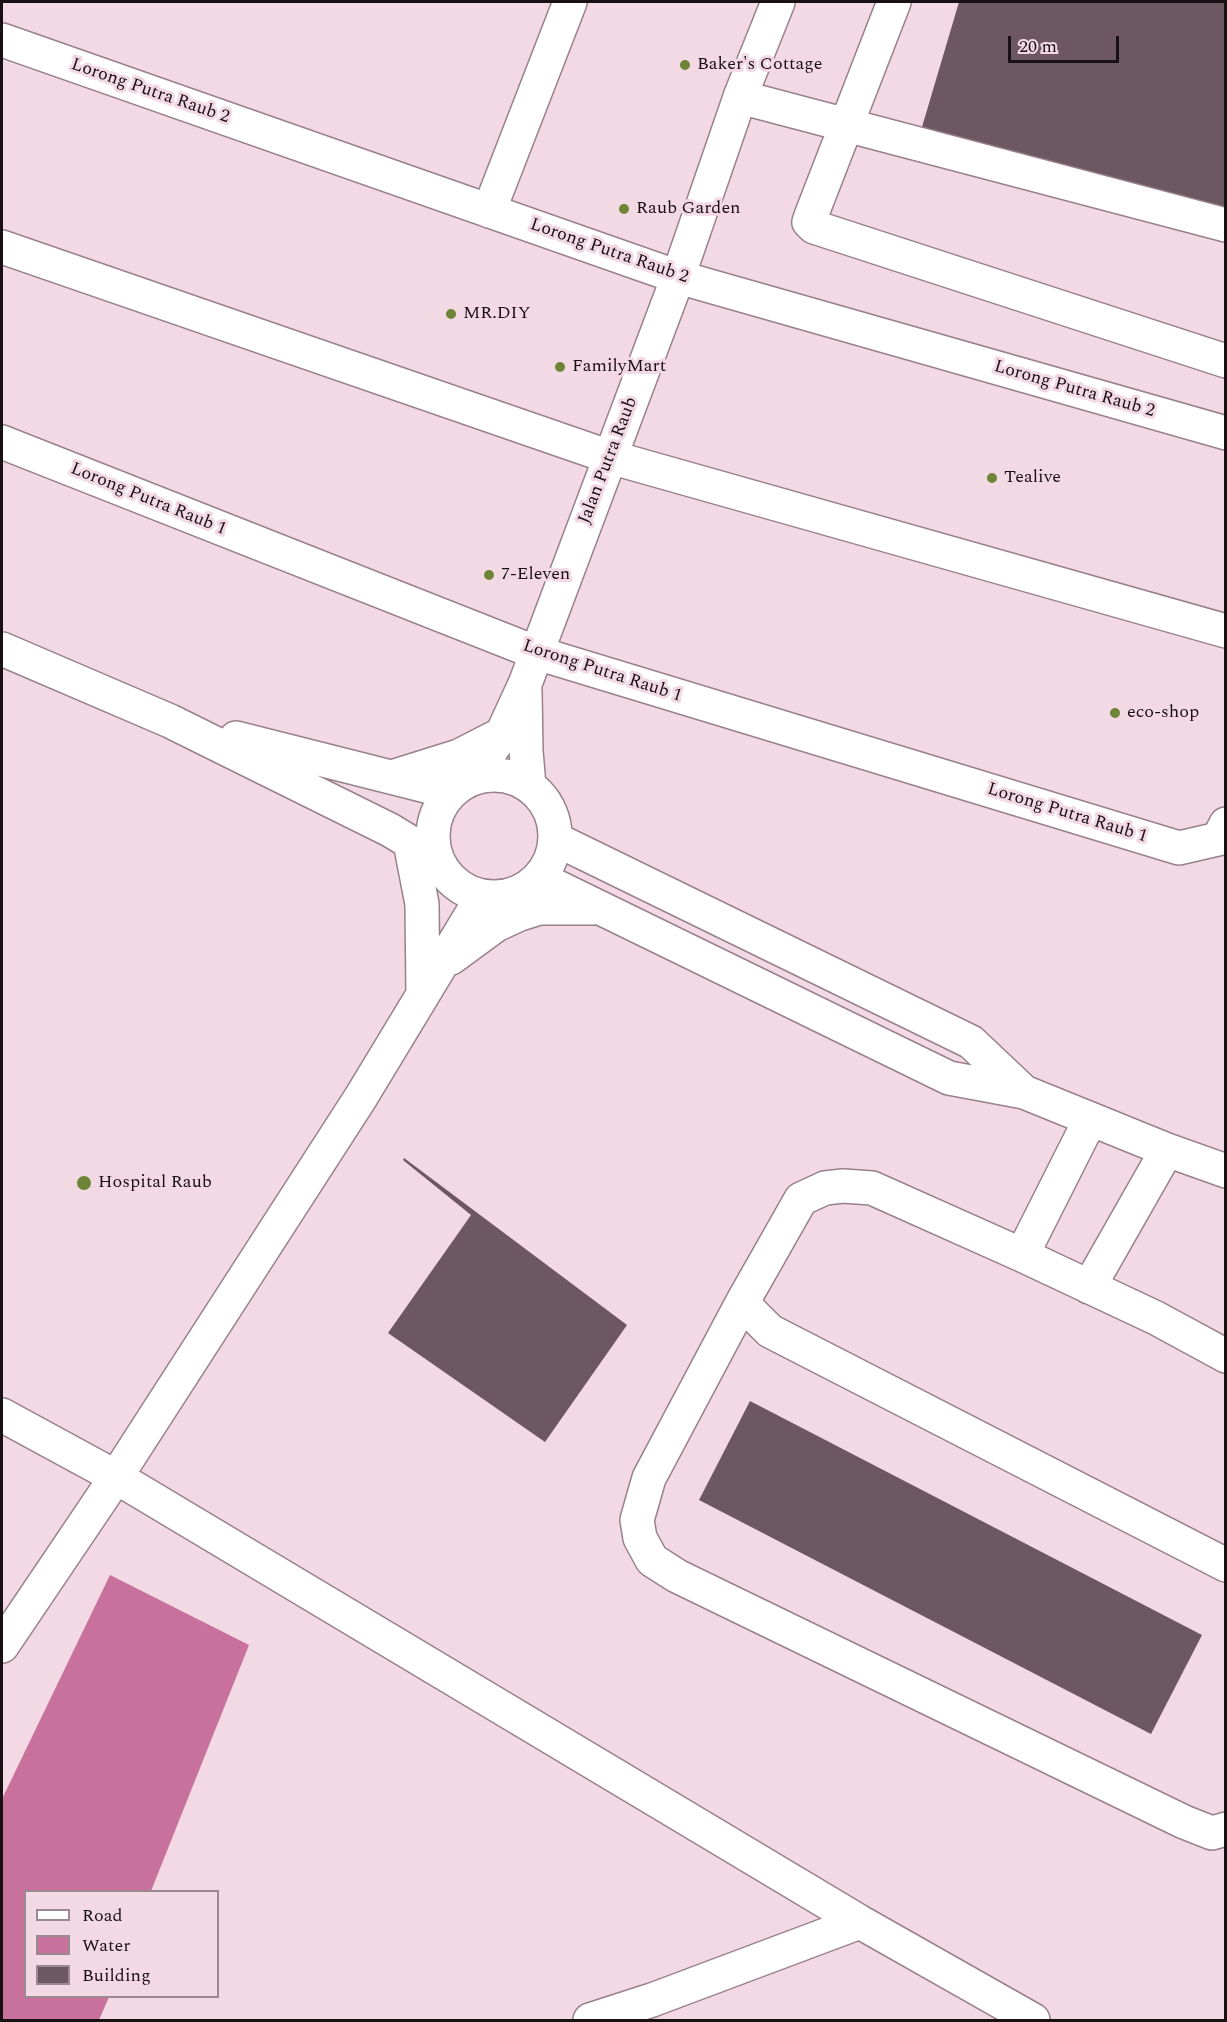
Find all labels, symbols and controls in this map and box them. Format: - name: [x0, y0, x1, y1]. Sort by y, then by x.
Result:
- scale bar: [1011, 24, 1122, 62]
- text: 20 m: [1019, 33, 1057, 60]
- place label: Baker's Cottage: [697, 54, 822, 76]
- street label: Lorong Putra Raub 2: [68, 55, 232, 129]
- marker: Baker's Cottage: [678, 58, 692, 72]
- place label: Raub Garden: [636, 198, 741, 220]
- marker: Raub Garden: [617, 202, 631, 216]
- street label: Lorong Putra Raub 2: [527, 215, 691, 289]
- place label: MR.DIY: [463, 303, 531, 325]
- marker: MR.DIY: [444, 307, 458, 321]
- place label: FamilyMart: [572, 356, 666, 378]
- street label: Lorong Putra Raub 2: [991, 357, 1157, 423]
- marker: FamilyMart: [553, 360, 567, 374]
- street label: Jalan Putra Raub: [575, 395, 643, 527]
- street label: Lorong Putra Raub 1: [67, 459, 229, 541]
- place label: Tealive: [1004, 467, 1061, 489]
- marker: Tealive: [985, 471, 999, 485]
- place label: 7-Eleven: [501, 564, 570, 586]
- marker: 7-Eleven: [482, 568, 496, 582]
- street label: Lorong Putra Raub 1: [520, 636, 684, 708]
- place label: eco-shop: [1127, 702, 1199, 724]
- marker: eco-shop: [1108, 706, 1122, 720]
- street label: Lorong Putra Raub 1: [984, 779, 1150, 849]
- place label: Hospital Raub: [98, 1172, 212, 1194]
- marker: Hospital Raub: [75, 1174, 93, 1192]
- legend: [24, 1890, 219, 1998]
- text: Road: [82, 1902, 123, 1929]
- text: Water: [82, 1932, 130, 1959]
- text: Building: [82, 1962, 151, 1989]

